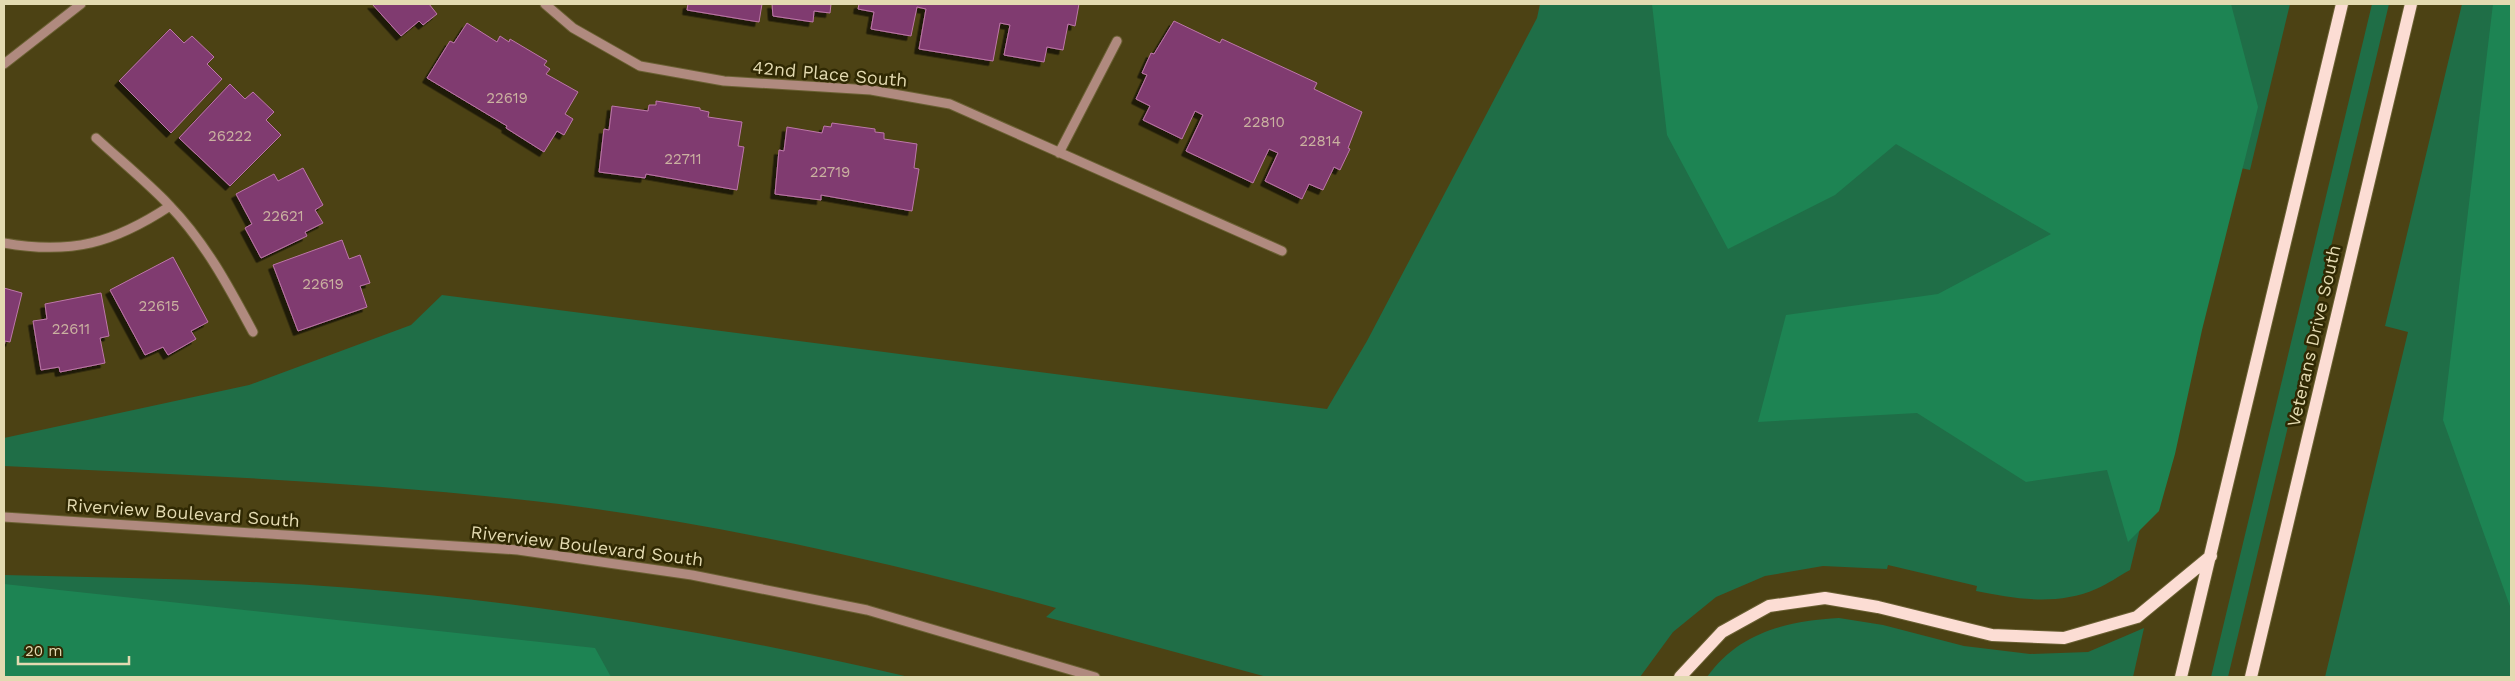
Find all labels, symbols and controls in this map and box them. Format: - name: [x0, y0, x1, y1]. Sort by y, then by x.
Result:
- street label: 42nd Place South: [752, 56, 908, 91]
- house number: 22619: [486, 89, 528, 107]
- house number: 22810: [1243, 113, 1285, 131]
- house number: 26222: [208, 127, 252, 145]
- house number: 22814: [1299, 132, 1341, 150]
- house number: 22711: [664, 150, 702, 168]
- house number: 22719: [810, 163, 850, 181]
- house number: 22621: [262, 207, 304, 225]
- street label: Veterans Drive South: [2282, 243, 2345, 429]
- house number: 22619: [302, 275, 344, 293]
- house number: 22615: [138, 297, 180, 315]
- house number: 22611: [52, 320, 90, 338]
- street label: Riverview Boulevard South: [66, 494, 301, 531]
- street label: Riverview Boulevard South: [470, 521, 705, 570]
- scale bar: [18, 634, 129, 666]
- text: 20 m: [25, 642, 63, 660]

